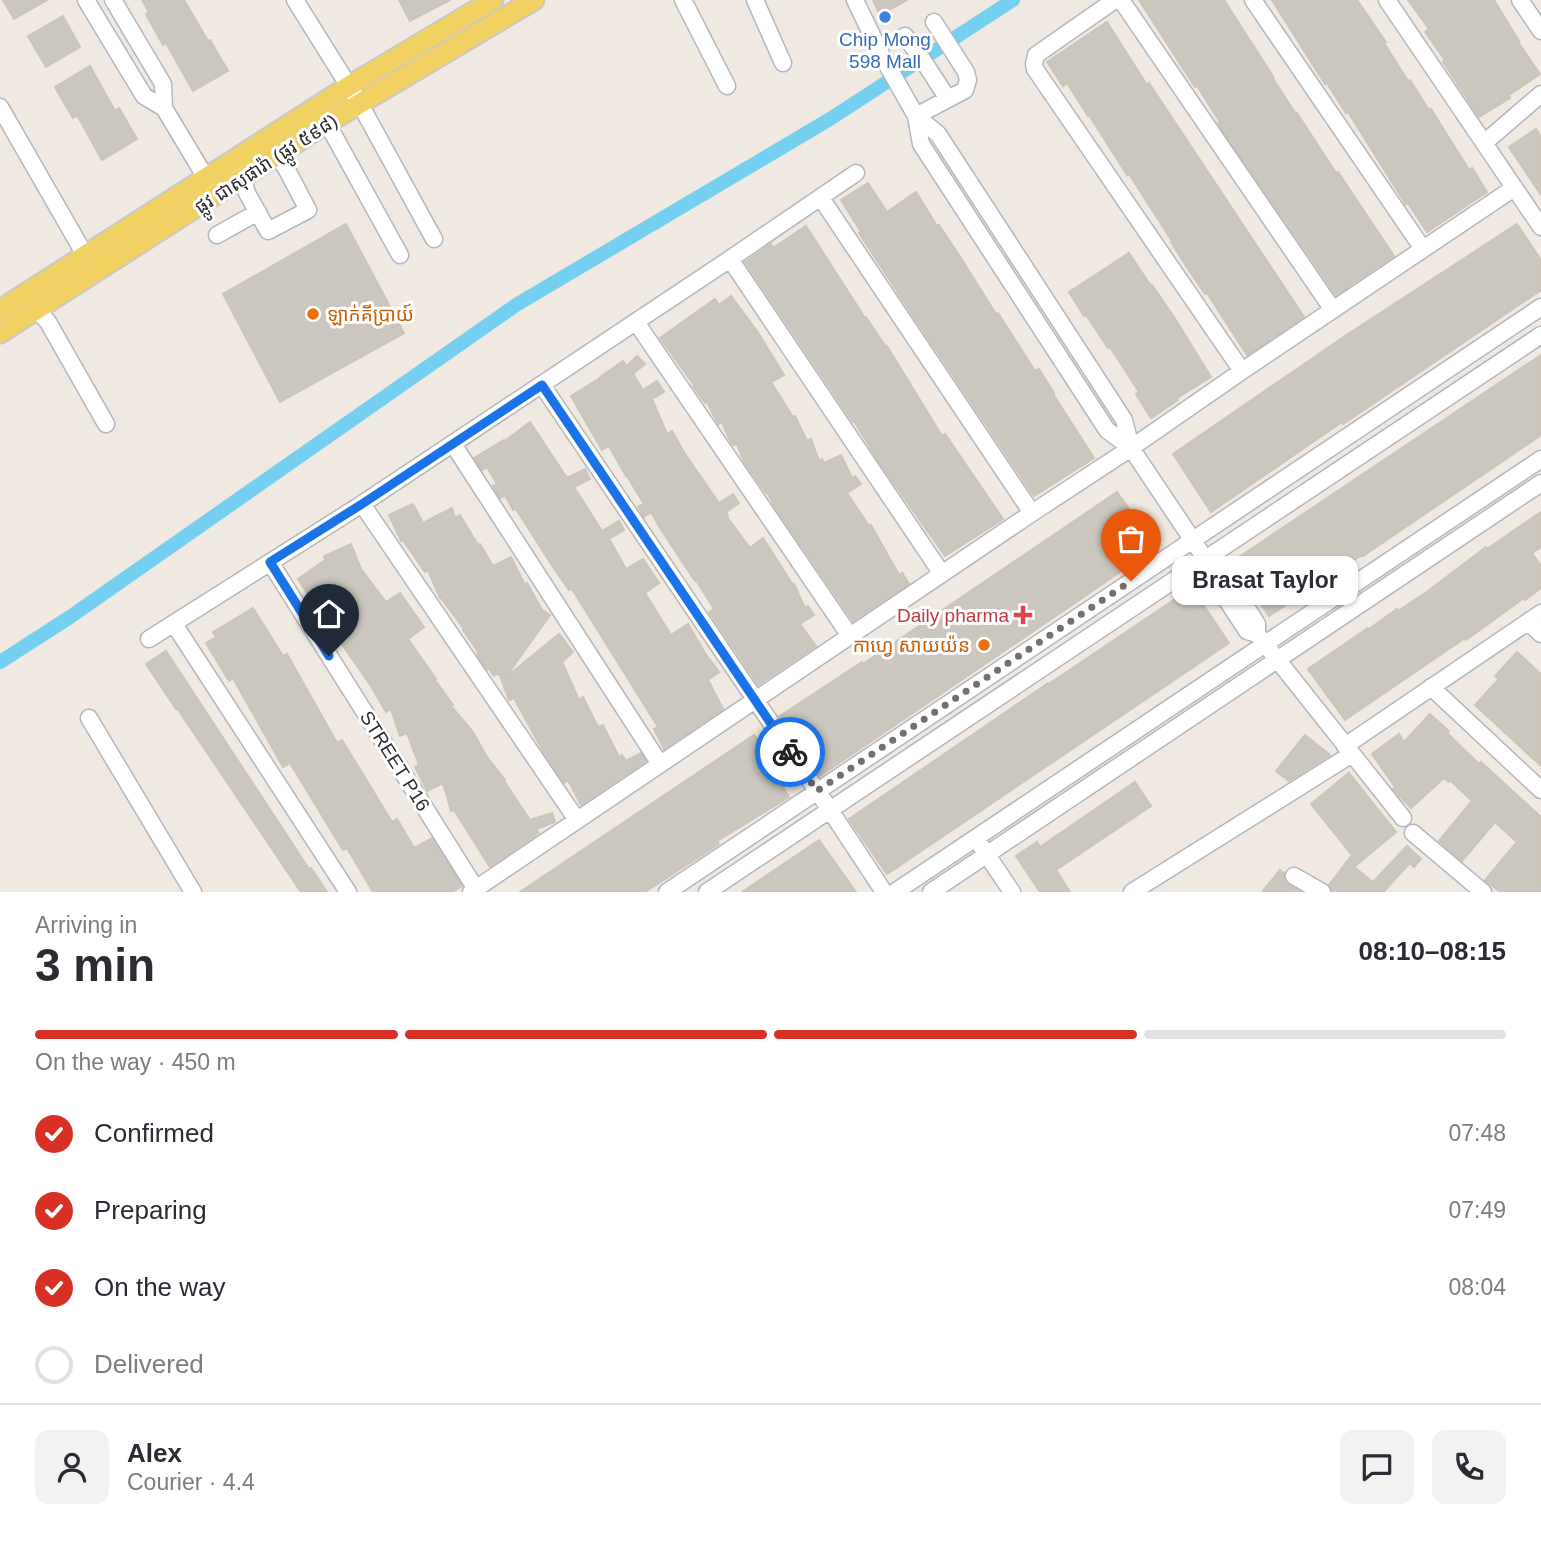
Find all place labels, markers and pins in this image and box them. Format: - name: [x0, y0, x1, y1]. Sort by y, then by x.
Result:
- marker: Chip Mong 598 Mall: [877, 9, 893, 25]
- place label: Chip Mong 598 Mall: [839, 29, 931, 72]
- place label: ឡាក់គីប្រាយ៍: [327, 303, 414, 326]
- marker: ឡាក់គីប្រាយ៍: [305, 306, 321, 322]
- pin: [1101, 509, 1161, 581]
- callout: Brasat Taylor: [1173, 556, 1358, 606]
- pin: [299, 584, 359, 656]
- place label: Daily pharma: [897, 605, 1009, 626]
- marker: Daily pharma: [1015, 607, 1031, 623]
- place label: កាហ្វេ សាយយ៉ន: [853, 635, 970, 657]
- marker: កាហ្វេ សាយយ៉ន: [976, 637, 992, 653]

